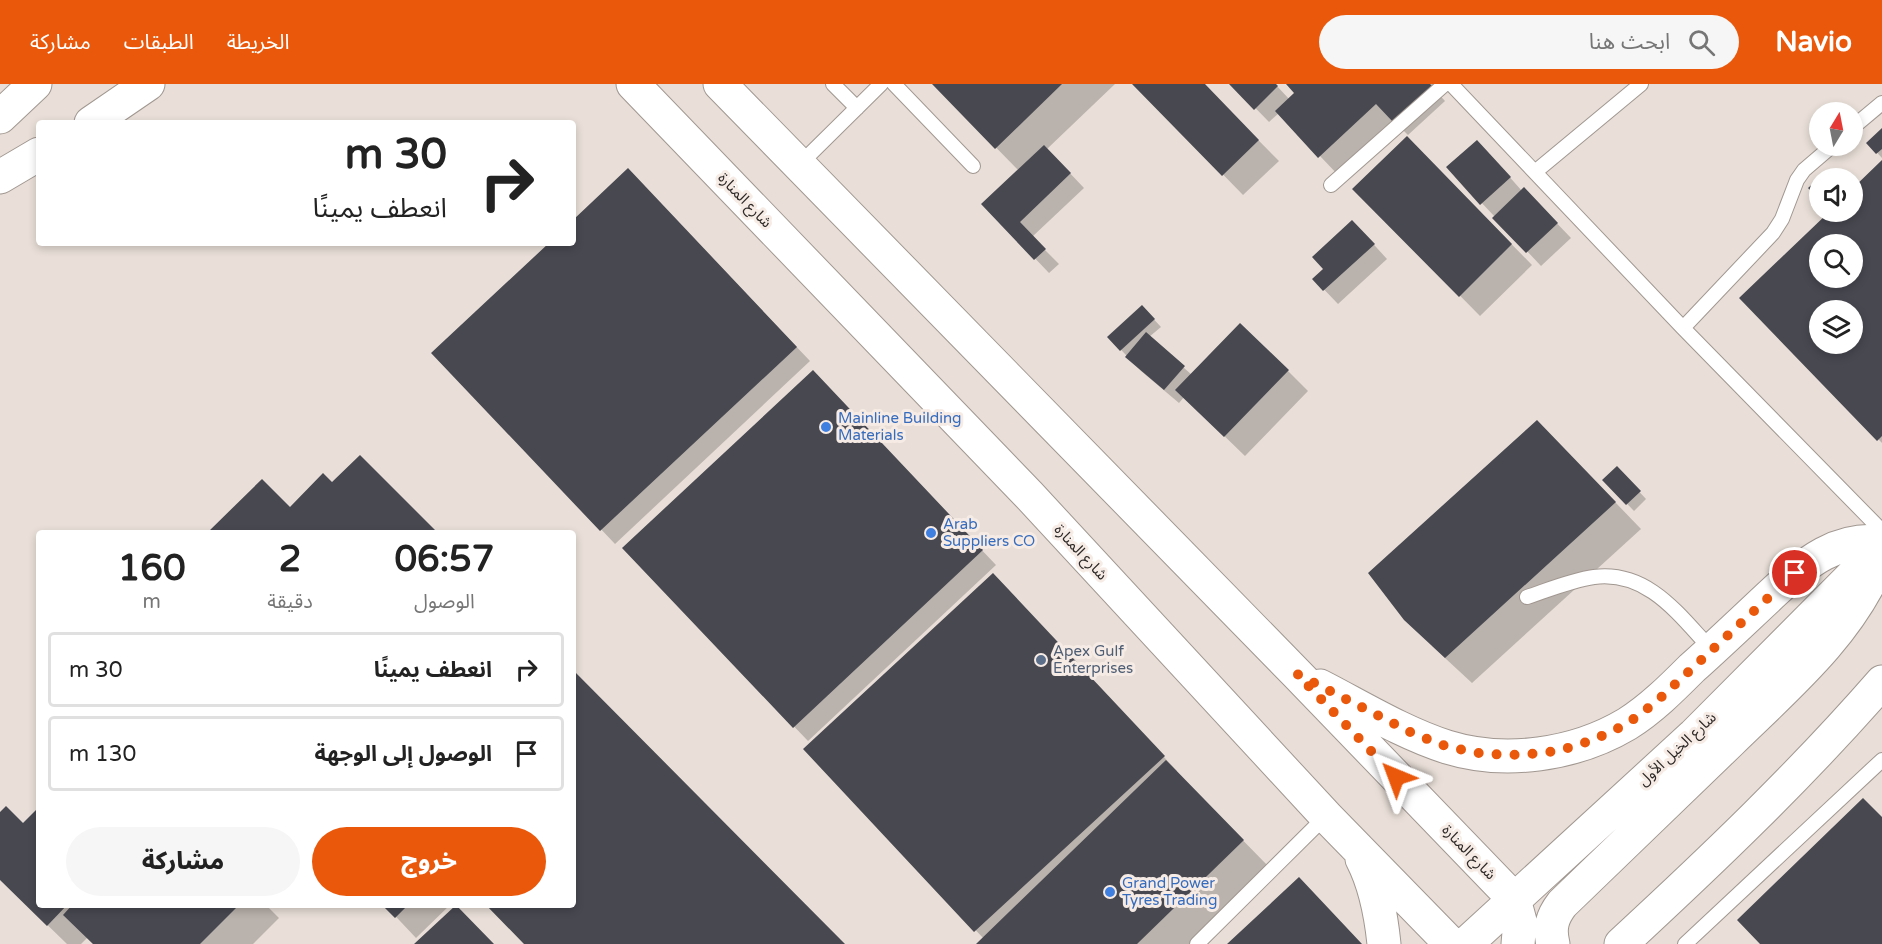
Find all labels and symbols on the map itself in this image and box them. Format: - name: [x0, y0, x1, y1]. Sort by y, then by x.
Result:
- north arrow: [1809, 102, 1863, 156]
- street label: شارع المنارة: [712, 169, 776, 234]
- place label: Mainline Building Materials: [838, 409, 961, 444]
- marker: Mainline Building Materials: [819, 420, 833, 434]
- place label: Arab Suppliers CO: [943, 515, 1035, 550]
- street label: شارع المنارة: [1048, 520, 1112, 586]
- marker: Arab Suppliers CO: [924, 526, 938, 540]
- pin: [1769, 547, 1820, 598]
- place label: Apex Gulf Enterprises: [1053, 642, 1133, 677]
- marker: Apex Gulf Enterprises: [1034, 653, 1048, 667]
- street label: شارع الخيل الأول: [1634, 708, 1722, 792]
- position arrow: [1364, 745, 1428, 809]
- street label: شارع المنارة: [1436, 821, 1500, 886]
- place label: Grand Power Tyres Trading: [1122, 874, 1217, 909]
- marker: Grand Power Tyres Trading: [1103, 885, 1117, 899]

